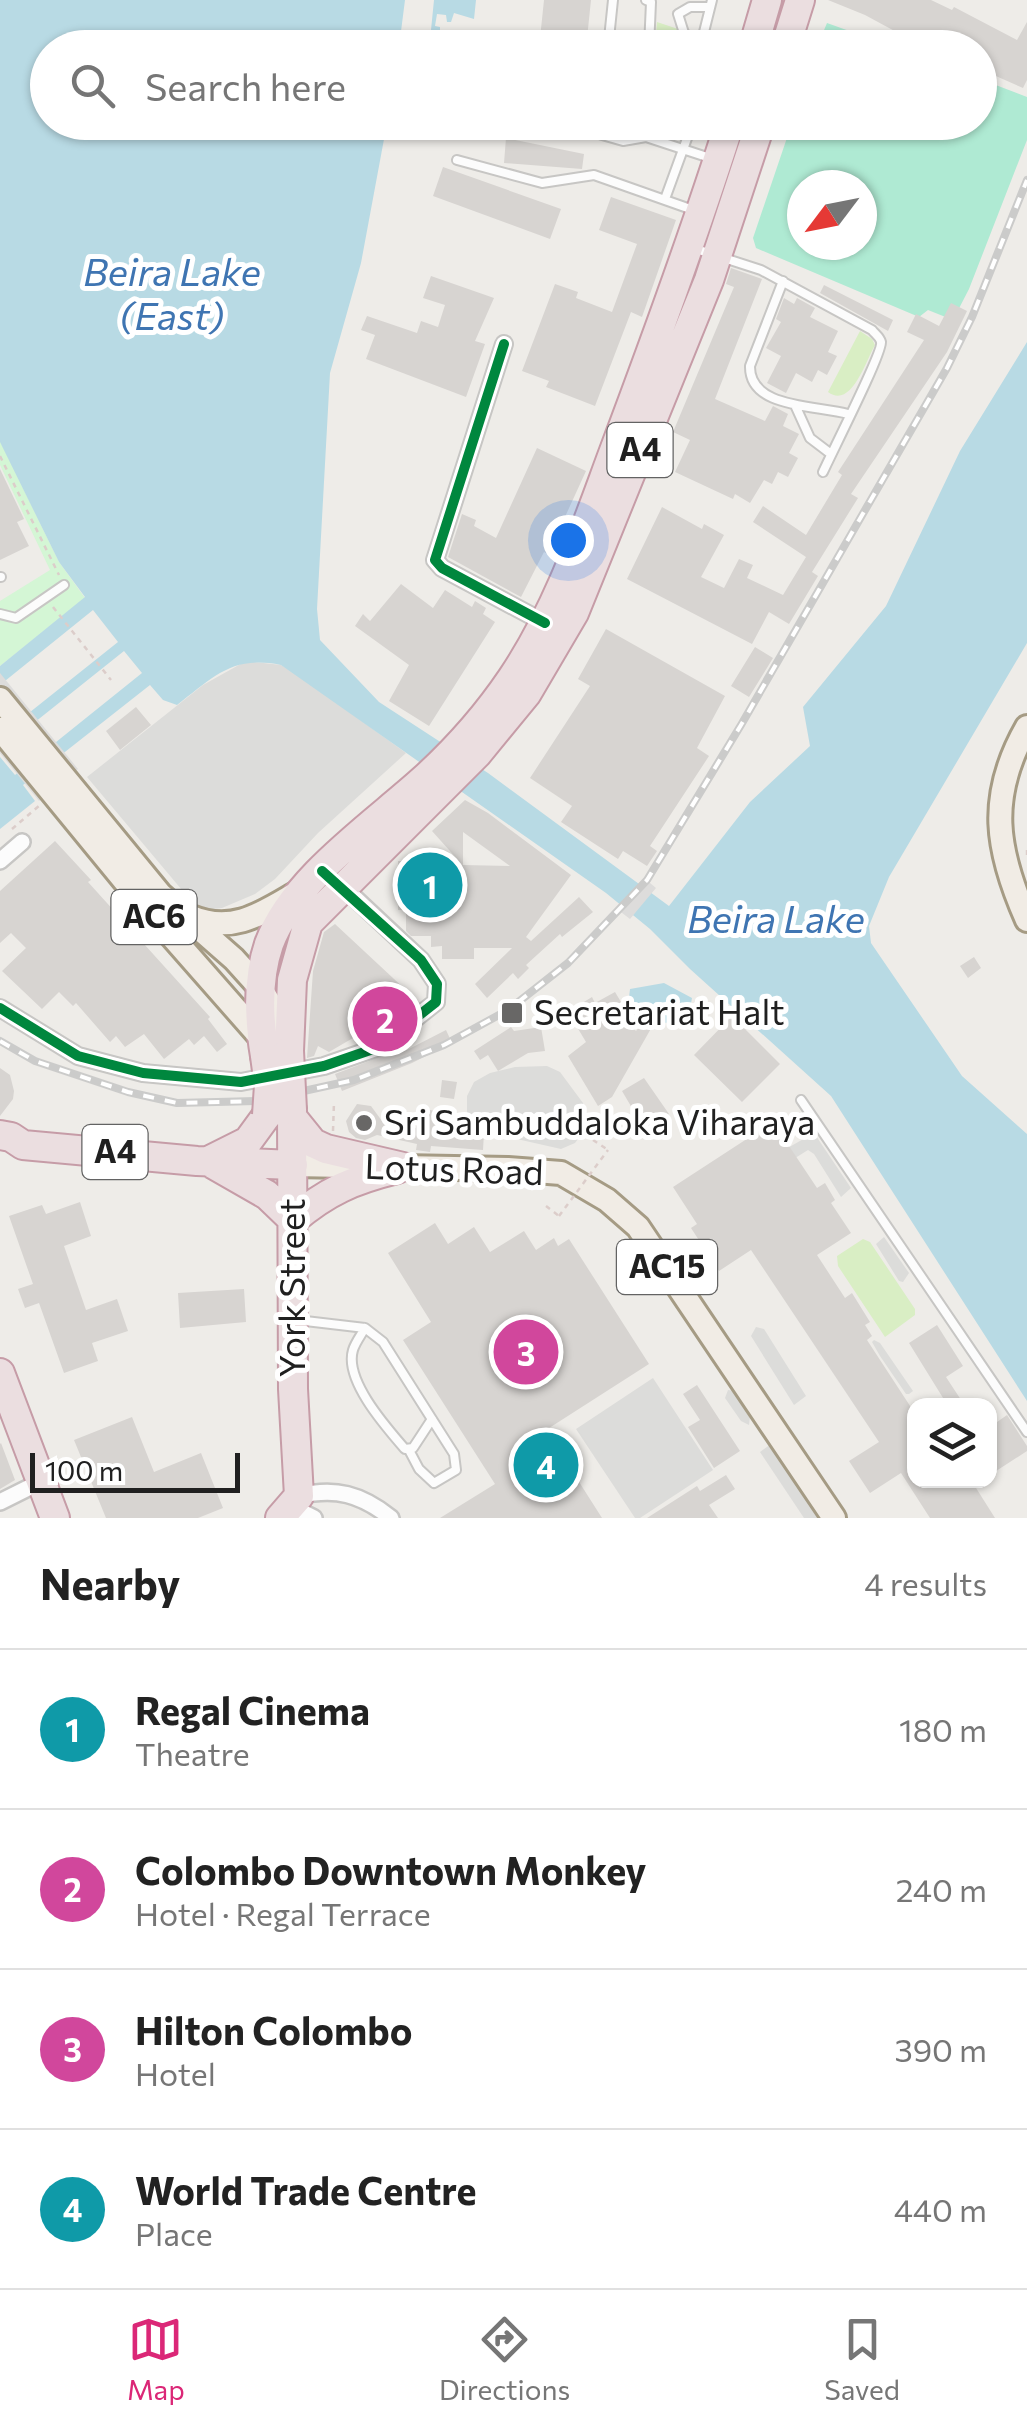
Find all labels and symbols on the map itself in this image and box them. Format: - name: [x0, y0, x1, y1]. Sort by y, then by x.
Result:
- north arrow: [787, 170, 877, 260]
- water label: Beira Lake (East): [83, 247, 261, 338]
- road number: A4: [608, 423, 672, 477]
- your location: [543, 515, 594, 566]
- pin: 1: [398, 848, 462, 922]
- road number: AC6: [112, 890, 196, 944]
- water label: Beira Lake: [687, 894, 865, 941]
- pin: 2: [352, 982, 418, 1056]
- place label: Secretariat Halt: [534, 989, 785, 1032]
- marker: Secretariat Halt: [499, 1000, 525, 1026]
- place label: Sri Sambuddaloka Viharaya: [384, 1099, 815, 1142]
- marker: Sri Sambuddaloka Viharaya: [353, 1112, 375, 1134]
- road number: A4: [82, 1125, 148, 1179]
- street label: Lotus Road: [364, 1143, 544, 1192]
- street label: York Street: [269, 1198, 312, 1378]
- road number: AC15: [617, 1240, 717, 1294]
- pin: 3: [494, 1314, 558, 1390]
- pin: 4: [514, 1428, 578, 1502]
- scale bar: [30, 1448, 240, 1492]

